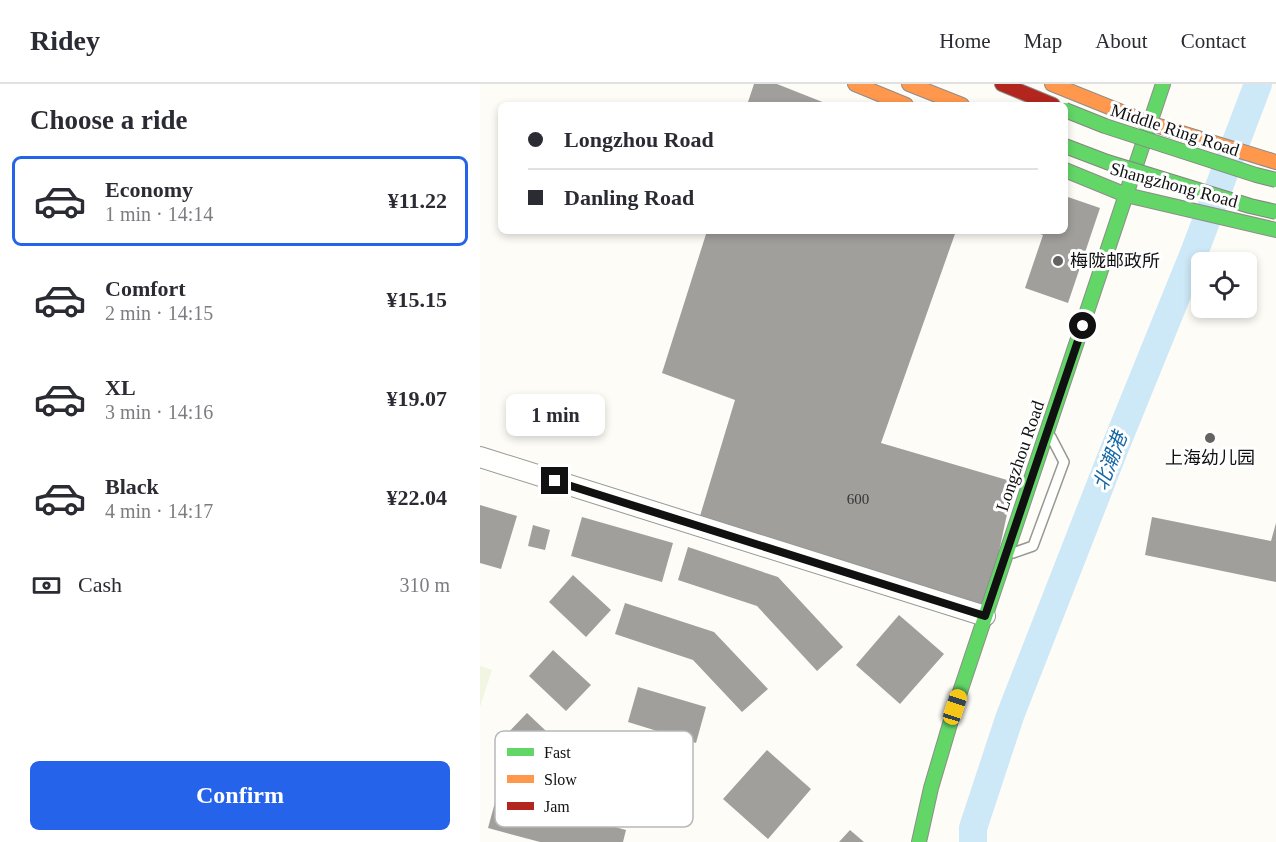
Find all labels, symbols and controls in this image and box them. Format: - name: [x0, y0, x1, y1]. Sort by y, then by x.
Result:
- text: Ridey: [30, 25, 100, 56]
- text: Home: [939, 29, 991, 53]
- text: Map: [1024, 29, 1062, 53]
- text: About: [1095, 29, 1148, 53]
- text: Contact: [1181, 29, 1246, 53]
- street label: Middle Ring Road: [1108, 100, 1242, 160]
- text: Choose a ride: [30, 105, 188, 135]
- text: Longzhou Road: [564, 127, 714, 152]
- street label: Shangzhong Road: [1108, 158, 1240, 212]
- icon: car: [33, 174, 87, 228]
- text: Economy: [105, 177, 193, 202]
- text: Danling Road: [564, 185, 694, 210]
- text: ¥11.22: [388, 188, 447, 213]
- text: 1 min · 14:14: [105, 203, 213, 225]
- place label: 梅陇邮政所: [1070, 251, 1160, 271]
- map controls: [1191, 252, 1257, 318]
- button: locate: [1191, 252, 1257, 318]
- marker: 梅陇邮政所: [1051, 254, 1065, 268]
- icon: car: [33, 273, 87, 327]
- text: Comfort: [105, 276, 186, 301]
- text: ¥15.15: [387, 287, 447, 312]
- text: 2 min · 14:15: [105, 302, 213, 324]
- route start: [1069, 312, 1096, 339]
- icon: car: [33, 372, 87, 426]
- text: XL: [105, 375, 136, 400]
- text: ¥19.07: [387, 386, 447, 411]
- callout: 1 min: [506, 394, 604, 436]
- street label: Longzhou Road: [992, 398, 1048, 514]
- text: 3 min · 14:16: [105, 401, 213, 423]
- text: 1 min: [531, 404, 580, 426]
- water label: 北潮港: [1089, 426, 1132, 493]
- marker: 上海幼儿园: [1203, 431, 1217, 445]
- place label: 上海幼儿园: [1165, 448, 1255, 468]
- route end: [541, 467, 568, 494]
- icon: car: [33, 471, 87, 525]
- text: Black: [105, 474, 159, 499]
- text: ¥22.04: [387, 485, 447, 510]
- house number: 600: [847, 491, 869, 507]
- text: 4 min · 14:17: [105, 500, 213, 522]
- icon: cash: [30, 569, 63, 602]
- text: Cash: [78, 572, 122, 597]
- text: 310 m: [399, 574, 450, 596]
- car: [941, 687, 969, 727]
- legend: [495, 731, 693, 827]
- text: Fast: [544, 744, 571, 761]
- button: Confirm: [30, 761, 450, 830]
- text: Slow: [544, 771, 577, 788]
- text: Jam: [544, 798, 570, 815]

